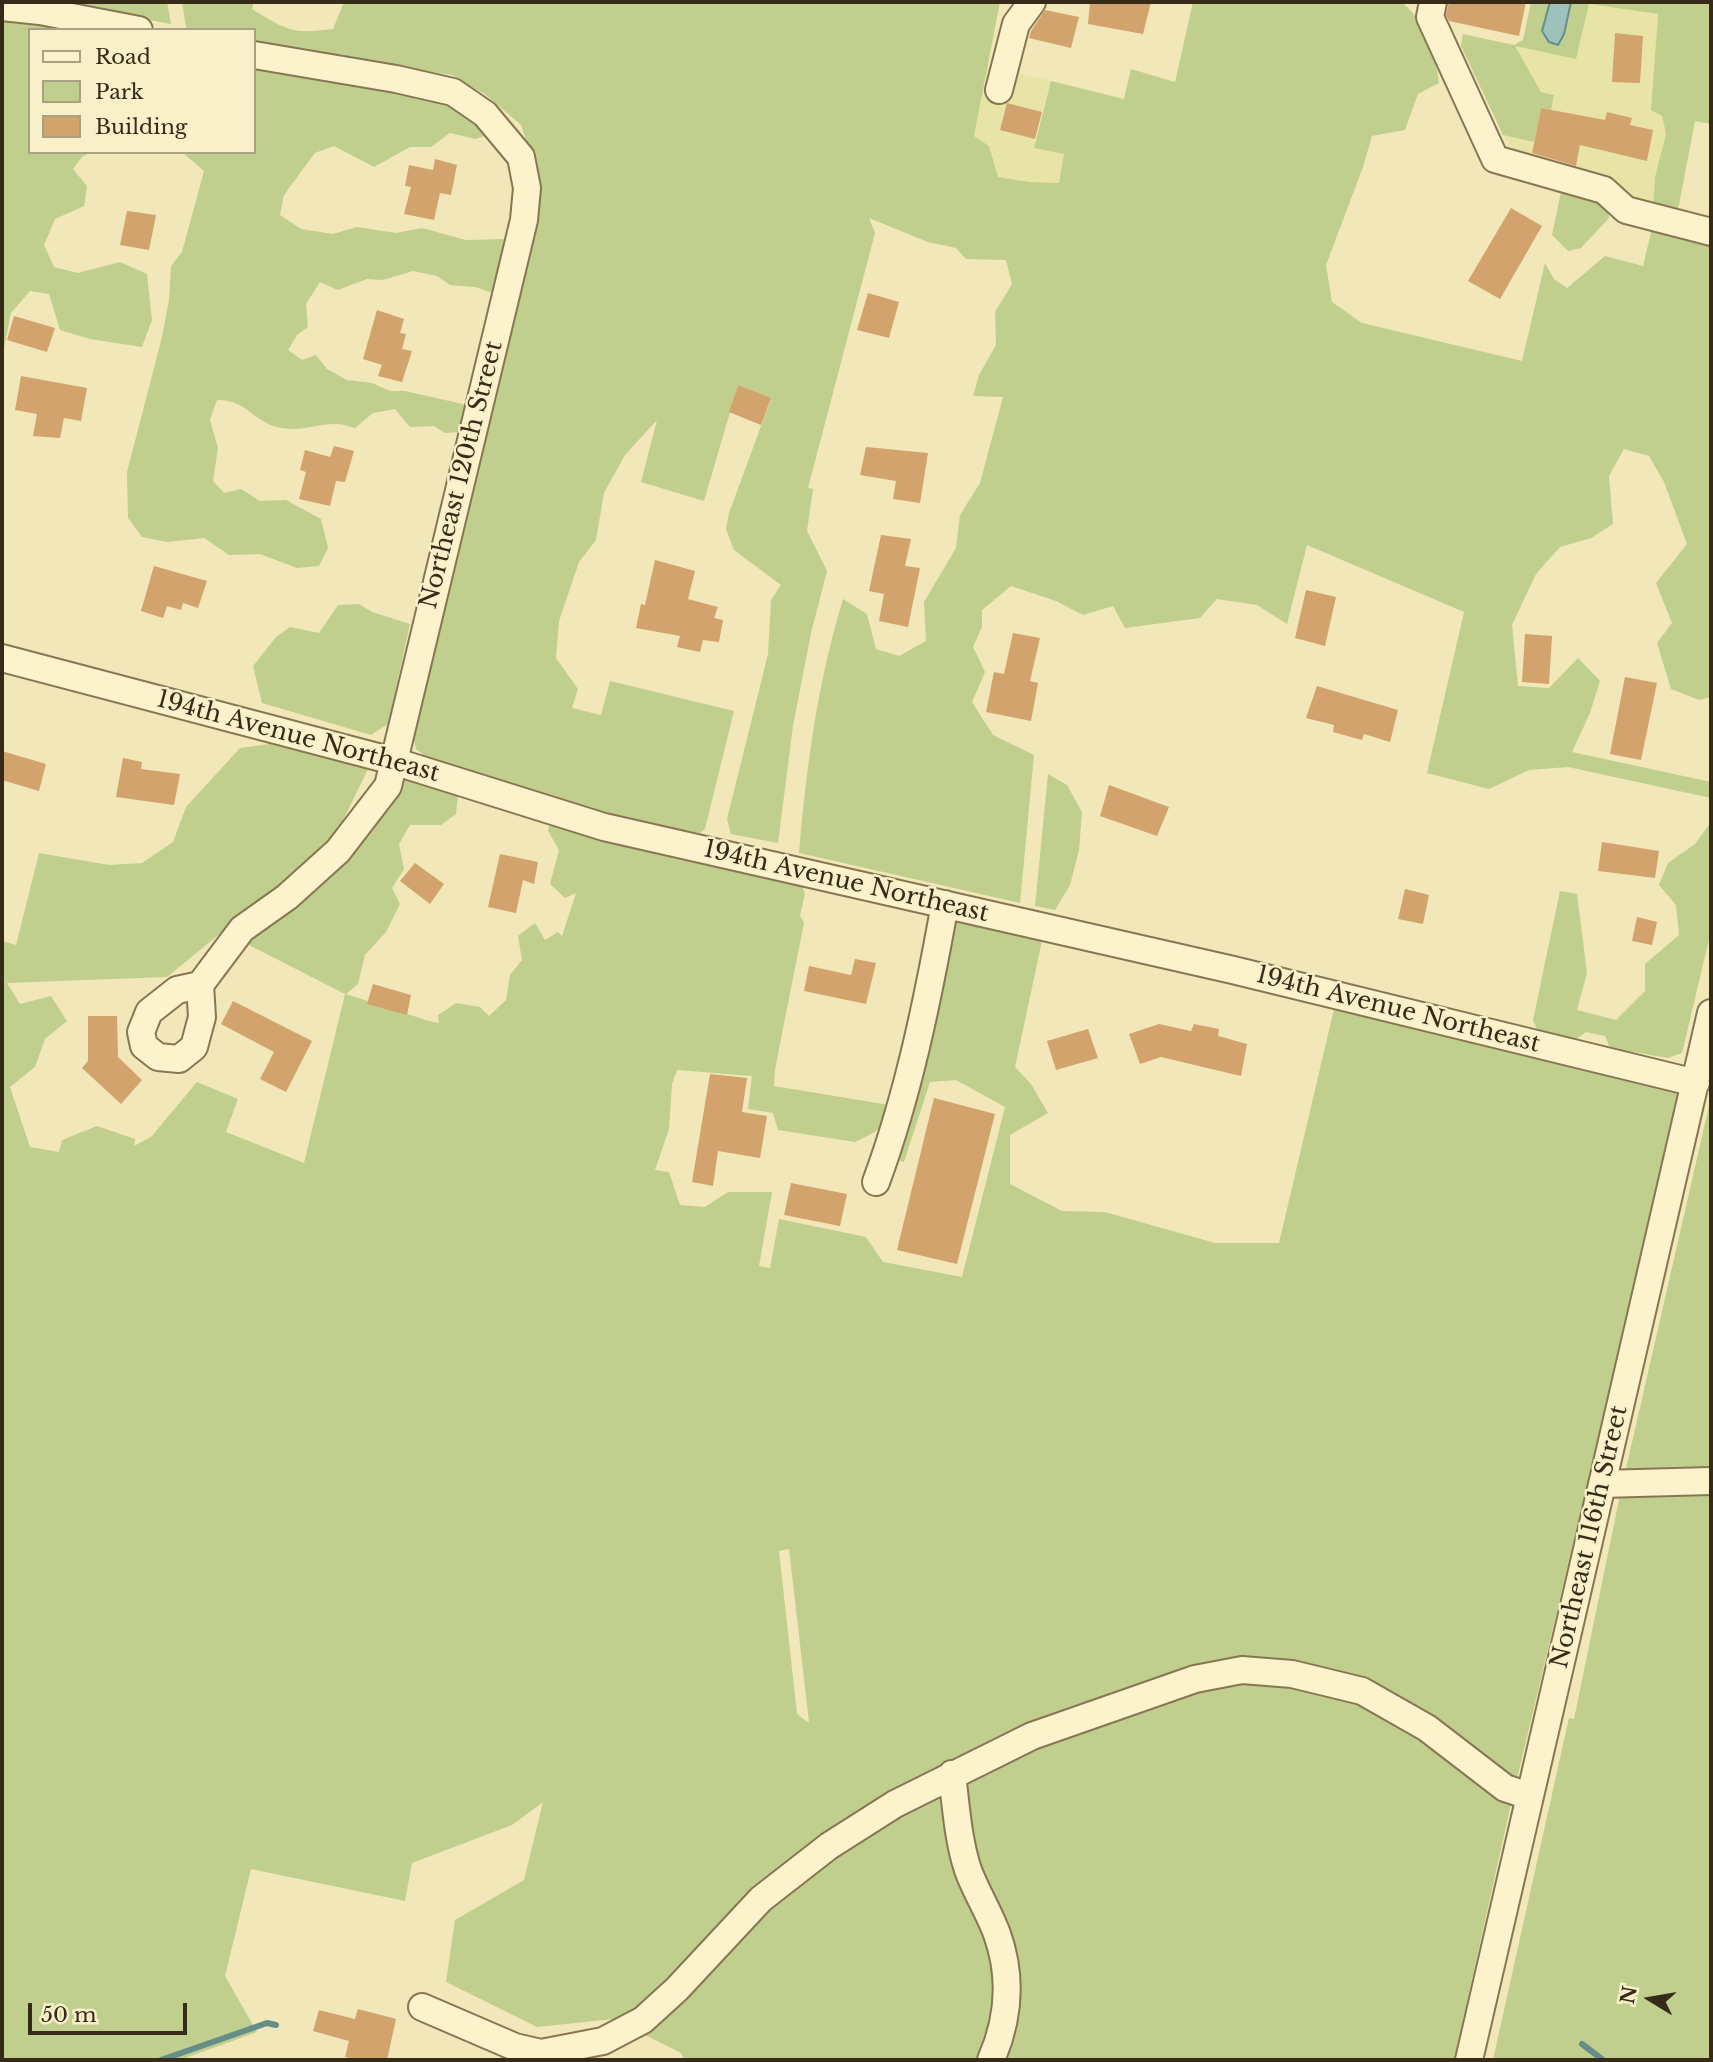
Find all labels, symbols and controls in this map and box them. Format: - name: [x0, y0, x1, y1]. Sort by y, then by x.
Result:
- legend: [28, 28, 256, 154]
- text: Road: [95, 44, 151, 70]
- text: Park: [95, 79, 144, 105]
- text: Building: [95, 114, 187, 140]
- street label: Northeast 120th Street: [415, 338, 509, 612]
- street label: 194th Avenue Northeast: [153, 685, 443, 789]
- street label: 194th Avenue Northeast: [701, 835, 991, 929]
- street label: 194th Avenue Northeast: [1253, 961, 1543, 1059]
- street label: Northeast 116th Street: [1546, 1403, 1634, 1671]
- north arrow: [1615, 1964, 1685, 2034]
- text: N: [1616, 1984, 1642, 2006]
- scale bar: [32, 1988, 191, 2032]
- text: 50 m: [41, 2002, 96, 2028]

